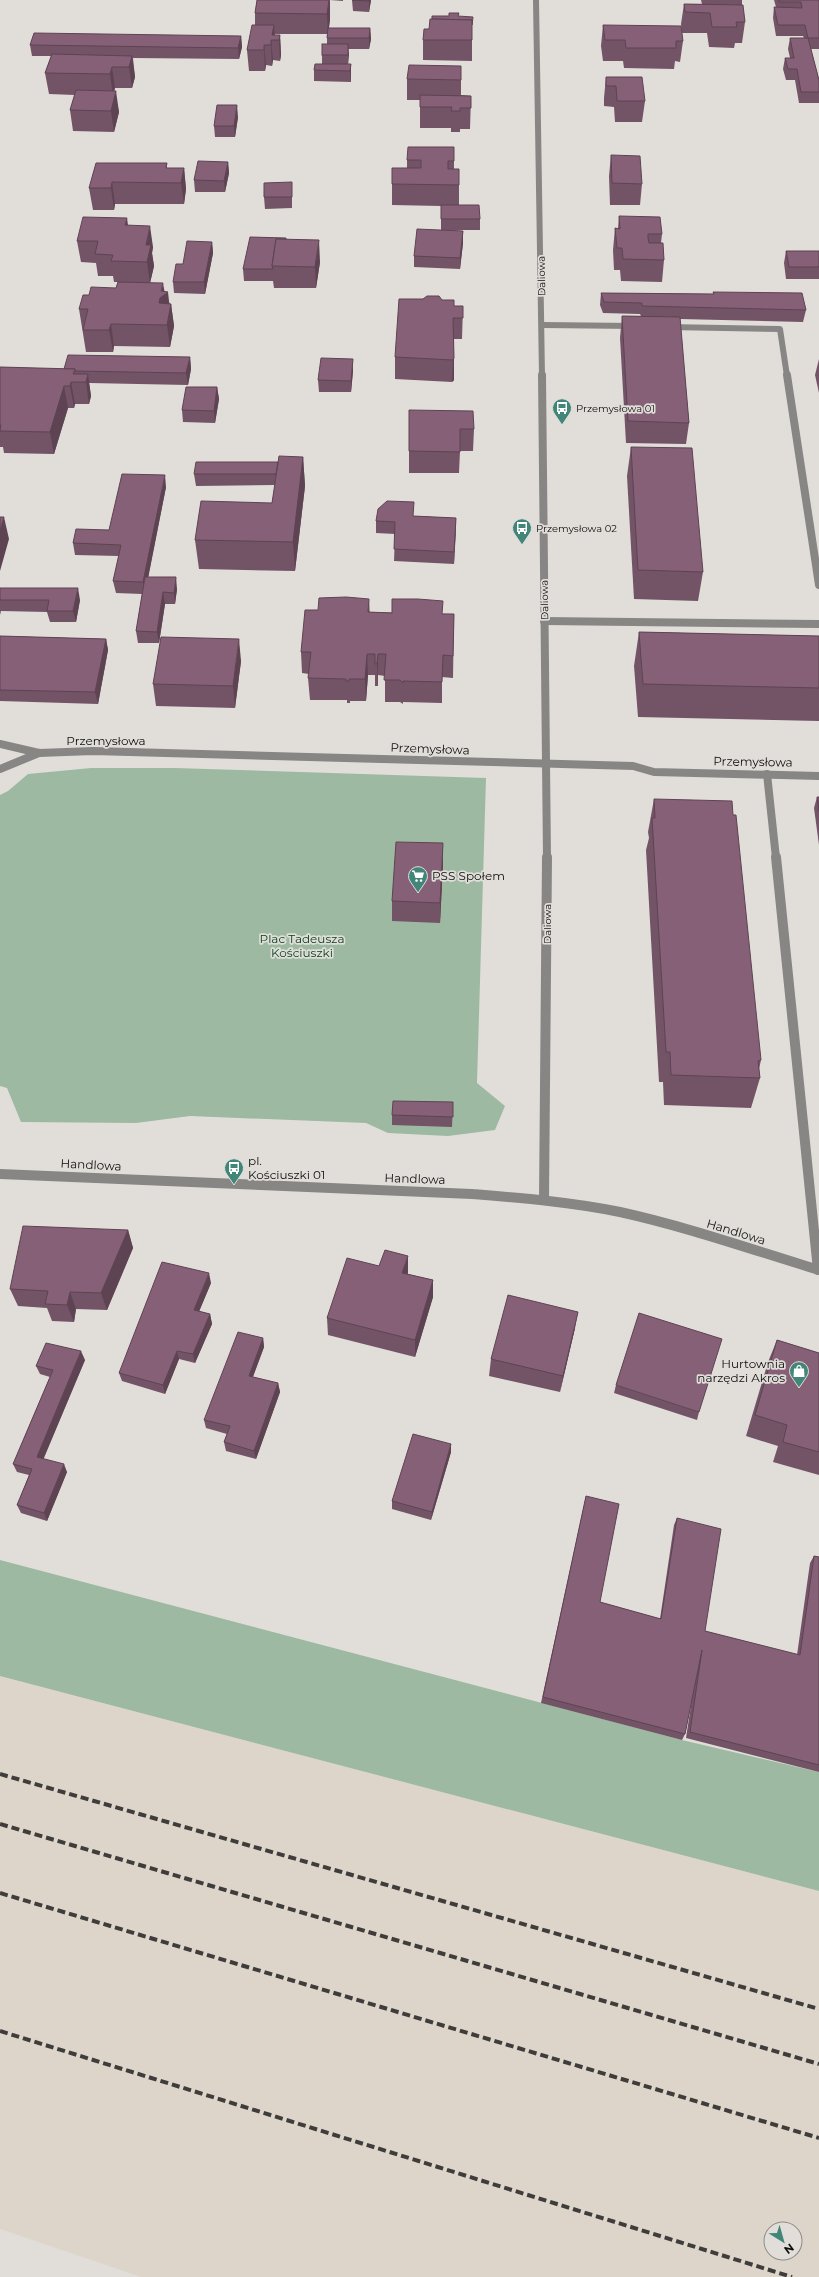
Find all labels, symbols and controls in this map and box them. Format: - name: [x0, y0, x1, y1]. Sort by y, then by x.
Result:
- street label: Daliowa: [535, 256, 548, 296]
- bus stop icon: Przemysłowa 01: [551, 397, 573, 425]
- place label: Przemysłowa 01: [576, 402, 655, 415]
- bus stop icon: Przemysłowa 02: [511, 517, 533, 545]
- place label: Przemysłowa 02: [536, 522, 617, 535]
- street label: Daliowa: [538, 580, 551, 620]
- street label: Przemysłowa: [66, 733, 146, 748]
- street label: Przemysłowa: [390, 740, 470, 757]
- street label: Przemysłowa: [713, 753, 793, 770]
- supermarket icon: PSS Społem: [407, 865, 429, 893]
- place label: PSS Społem: [432, 868, 505, 883]
- street label: Daliowa: [541, 904, 554, 944]
- park label: Plac Tadeusza Kościuszki: [260, 931, 344, 960]
- place label: pl. Kościuszki 01: [248, 1153, 325, 1182]
- street label: Handlowa: [60, 1155, 122, 1174]
- bus stop icon: pl. Kościuszki 01: [223, 1157, 245, 1185]
- street label: Handlowa: [384, 1170, 446, 1187]
- street label: Handlowa: [705, 1215, 768, 1248]
- place label: Hurtownia narzędzi Akros: [697, 1356, 785, 1385]
- shop icon: Hurtownia narzędzi Akros: [788, 1360, 810, 1388]
- north arrow: [763, 2221, 803, 2261]
- text: N: [781, 2241, 797, 2257]

